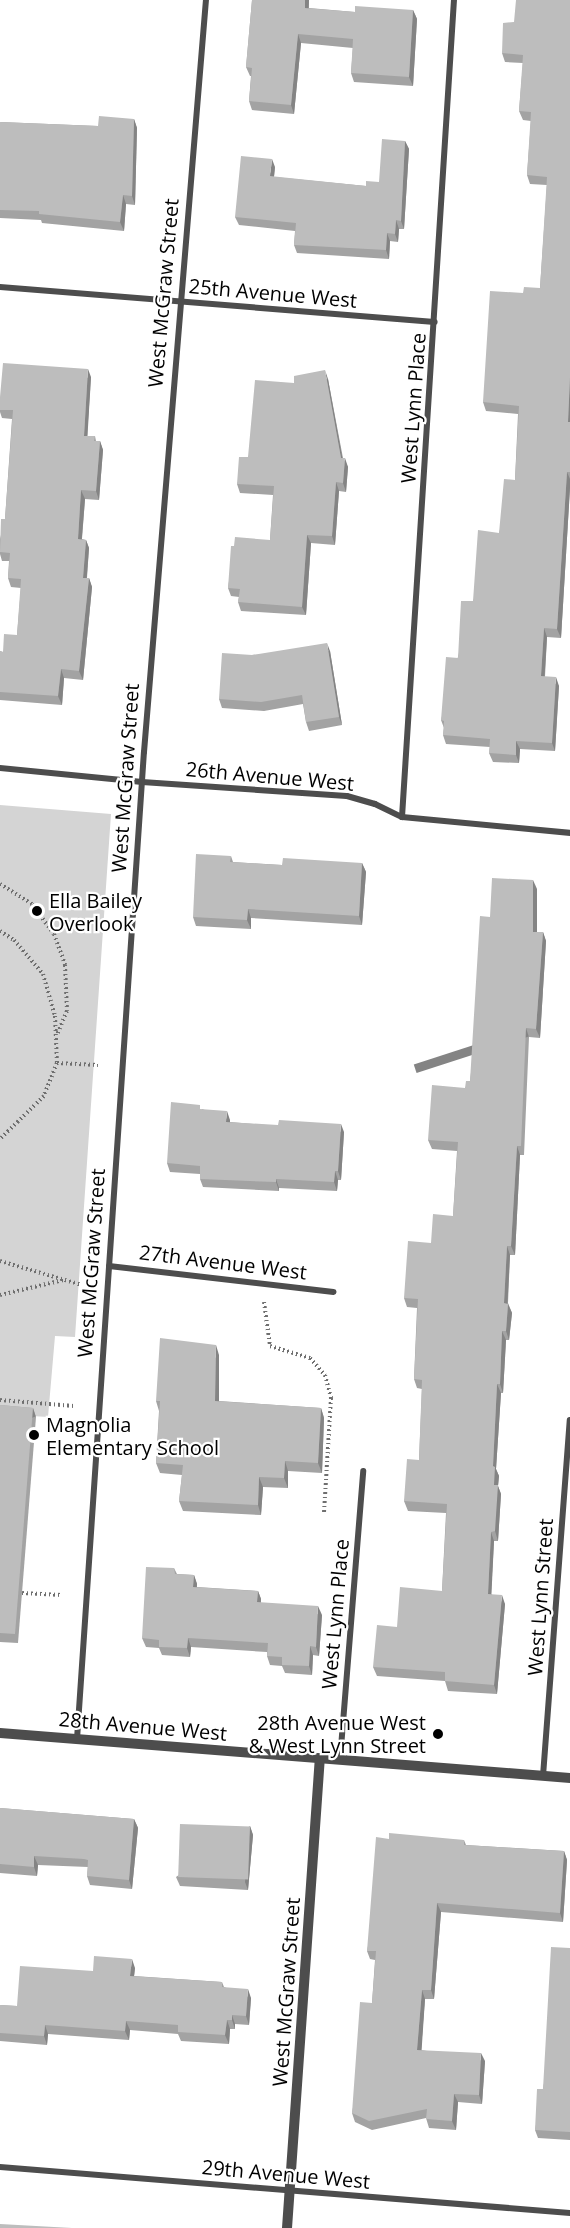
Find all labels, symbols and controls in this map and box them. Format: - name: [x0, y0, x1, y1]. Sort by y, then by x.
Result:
- street label: West McGraw Street: [143, 198, 183, 388]
- street label: 25th Avenue West: [188, 274, 358, 312]
- street label: West Lynn Place: [396, 332, 430, 484]
- street label: West McGraw Street: [106, 683, 144, 873]
- street label: 26th Avenue West: [185, 757, 355, 795]
- place label: Ella Bailey Overlook: [49, 888, 142, 935]
- marker: Ella Bailey Overlook: [30, 904, 44, 918]
- street label: West McGraw Street: [72, 1168, 110, 1358]
- street label: 27th Avenue West: [138, 1240, 308, 1284]
- place label: Magnolia Elementary School: [46, 1412, 219, 1459]
- marker: Magnolia Elementary School: [27, 1428, 41, 1442]
- street label: West Lynn Street: [523, 1518, 557, 1676]
- street label: West Lynn Place: [316, 1538, 354, 1690]
- street label: 28th Avenue West: [58, 1707, 228, 1745]
- place label: 28th Avenue West & West Lynn Street: [249, 1710, 426, 1757]
- marker: 28th Avenue West & West Lynn Street: [431, 1727, 445, 1741]
- street label: West McGraw Street: [267, 1897, 305, 2087]
- street label: 29th Avenue West: [201, 2155, 371, 2193]

